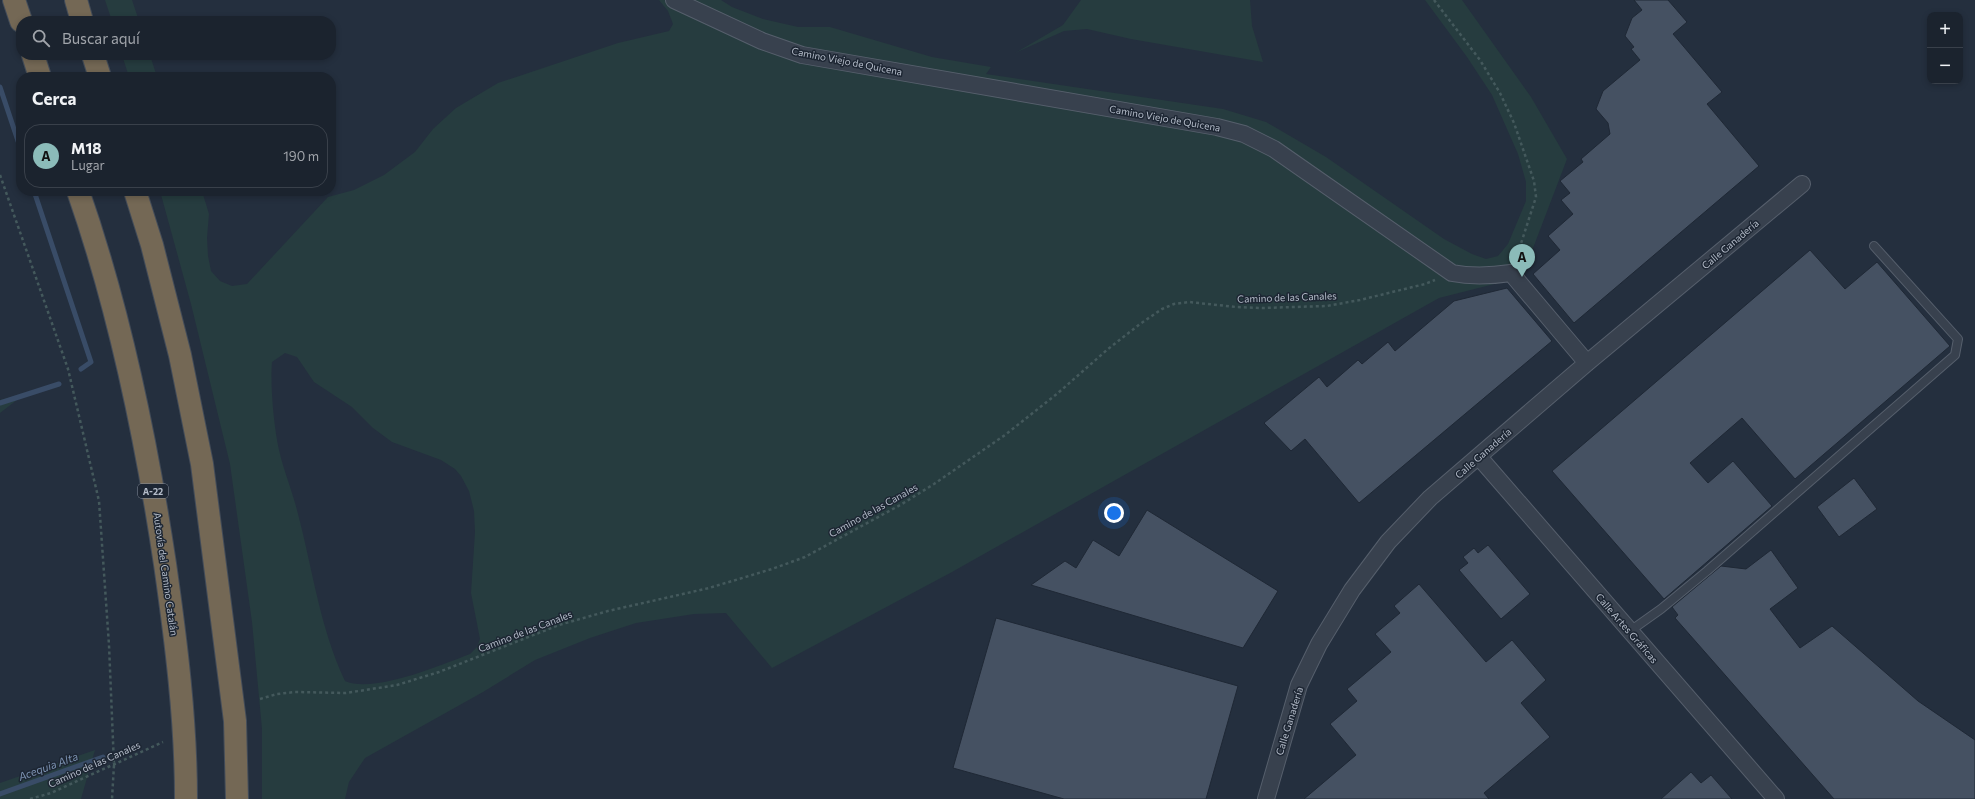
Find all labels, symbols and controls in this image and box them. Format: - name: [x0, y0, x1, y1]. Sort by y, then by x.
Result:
- map controls: [1927, 12, 1963, 84]
- button: +: [1927, 12, 1963, 48]
- search box: [16, 16, 336, 60]
- icon: search: [30, 27, 52, 49]
- text: Buscar aquí: [62, 29, 140, 47]
- street label: Camino Viejo de Quicena: [791, 44, 903, 78]
- button: −: [1927, 48, 1963, 84]
- text: Cerca: [32, 88, 77, 109]
- street label: Camino Viejo de Quicena: [1109, 102, 1221, 134]
- text: M18: [71, 139, 102, 157]
- text: A: [41, 148, 51, 164]
- text: 190 m: [283, 148, 319, 164]
- text: Lugar: [71, 157, 105, 173]
- street label: Calle Ganadería: [1699, 217, 1761, 271]
- pin: A: [1509, 244, 1535, 277]
- street label: Camino de las Canales: [1237, 289, 1337, 305]
- street label: Calle Ganadería: [1452, 425, 1514, 481]
- street label: Camino de las Canales: [827, 480, 920, 539]
- road number: A-22: [138, 484, 168, 498]
- your location: [1104, 503, 1124, 523]
- street label: Autovía del Camino Catalán: [151, 512, 181, 636]
- street label: Calle Artes Gráficas: [1593, 591, 1661, 666]
- street label: Camino de las Canales: [476, 607, 574, 654]
- street label: Calle Ganadería: [1273, 685, 1305, 757]
- street label: Camino de las Canales: [46, 738, 142, 790]
- water label: Acequia Alta: [16, 749, 80, 783]

